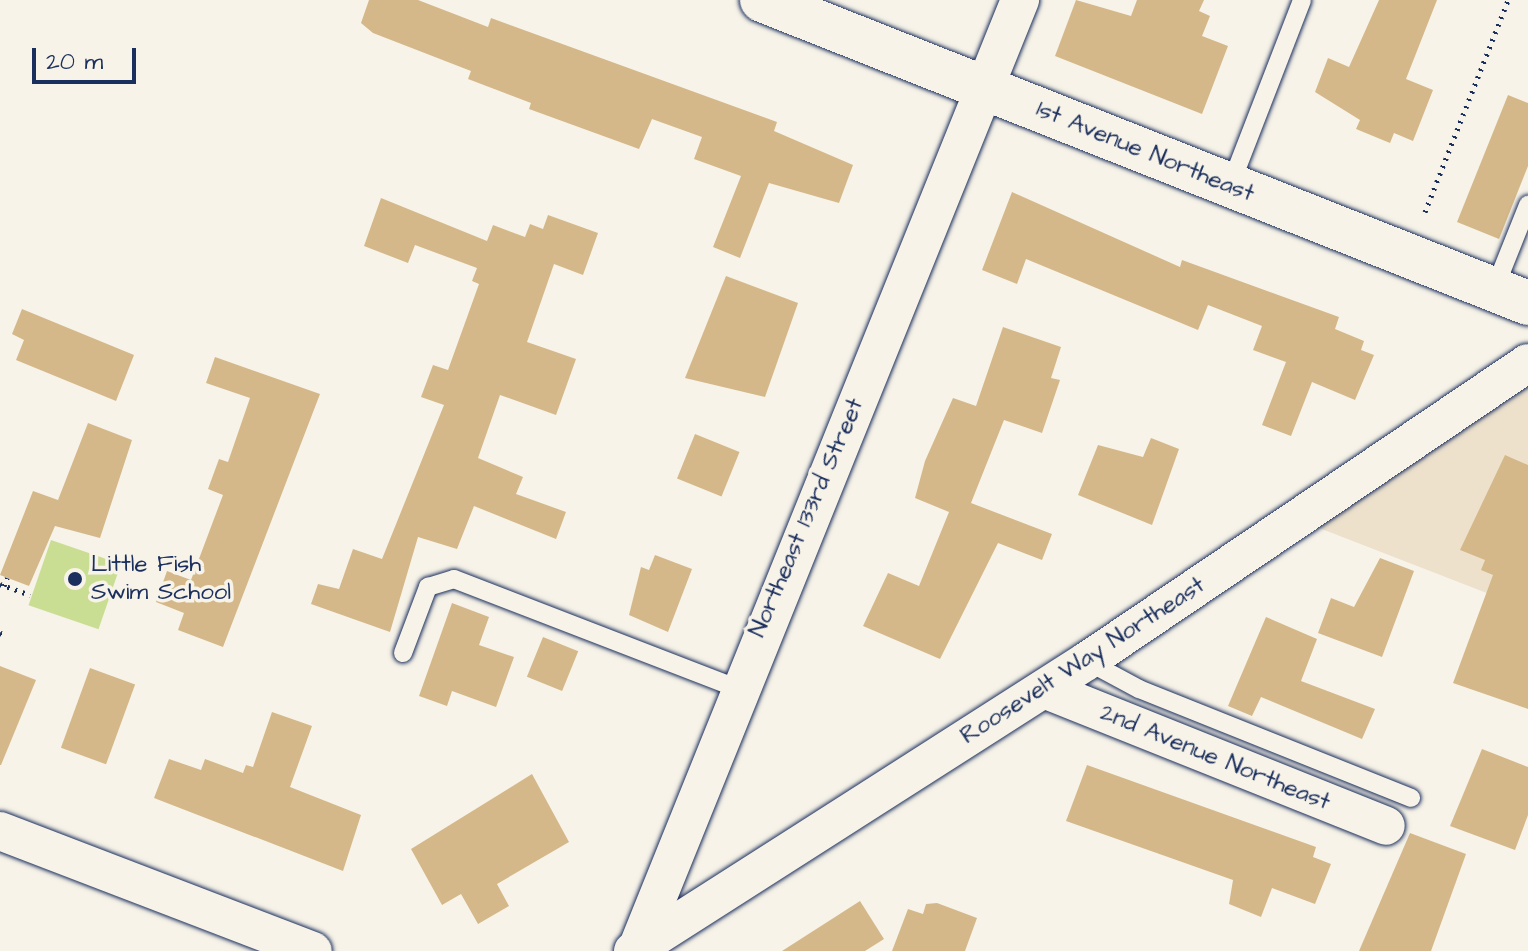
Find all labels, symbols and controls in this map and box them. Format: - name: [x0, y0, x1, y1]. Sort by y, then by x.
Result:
- scale bar: [36, 32, 140, 82]
- text: 20 m: [46, 45, 103, 79]
- street label: 1st Avenue Northeast: [1032, 95, 1258, 209]
- street label: Northeast 133rd Street: [744, 394, 870, 642]
- place label: Little Fish Swim School: [91, 551, 231, 607]
- marker: Little Fish Swim School: [66, 570, 84, 588]
- street label: Roosevelt Way Northeast: [955, 571, 1211, 751]
- street label: 2nd Avenue Northeast: [1096, 699, 1334, 817]

